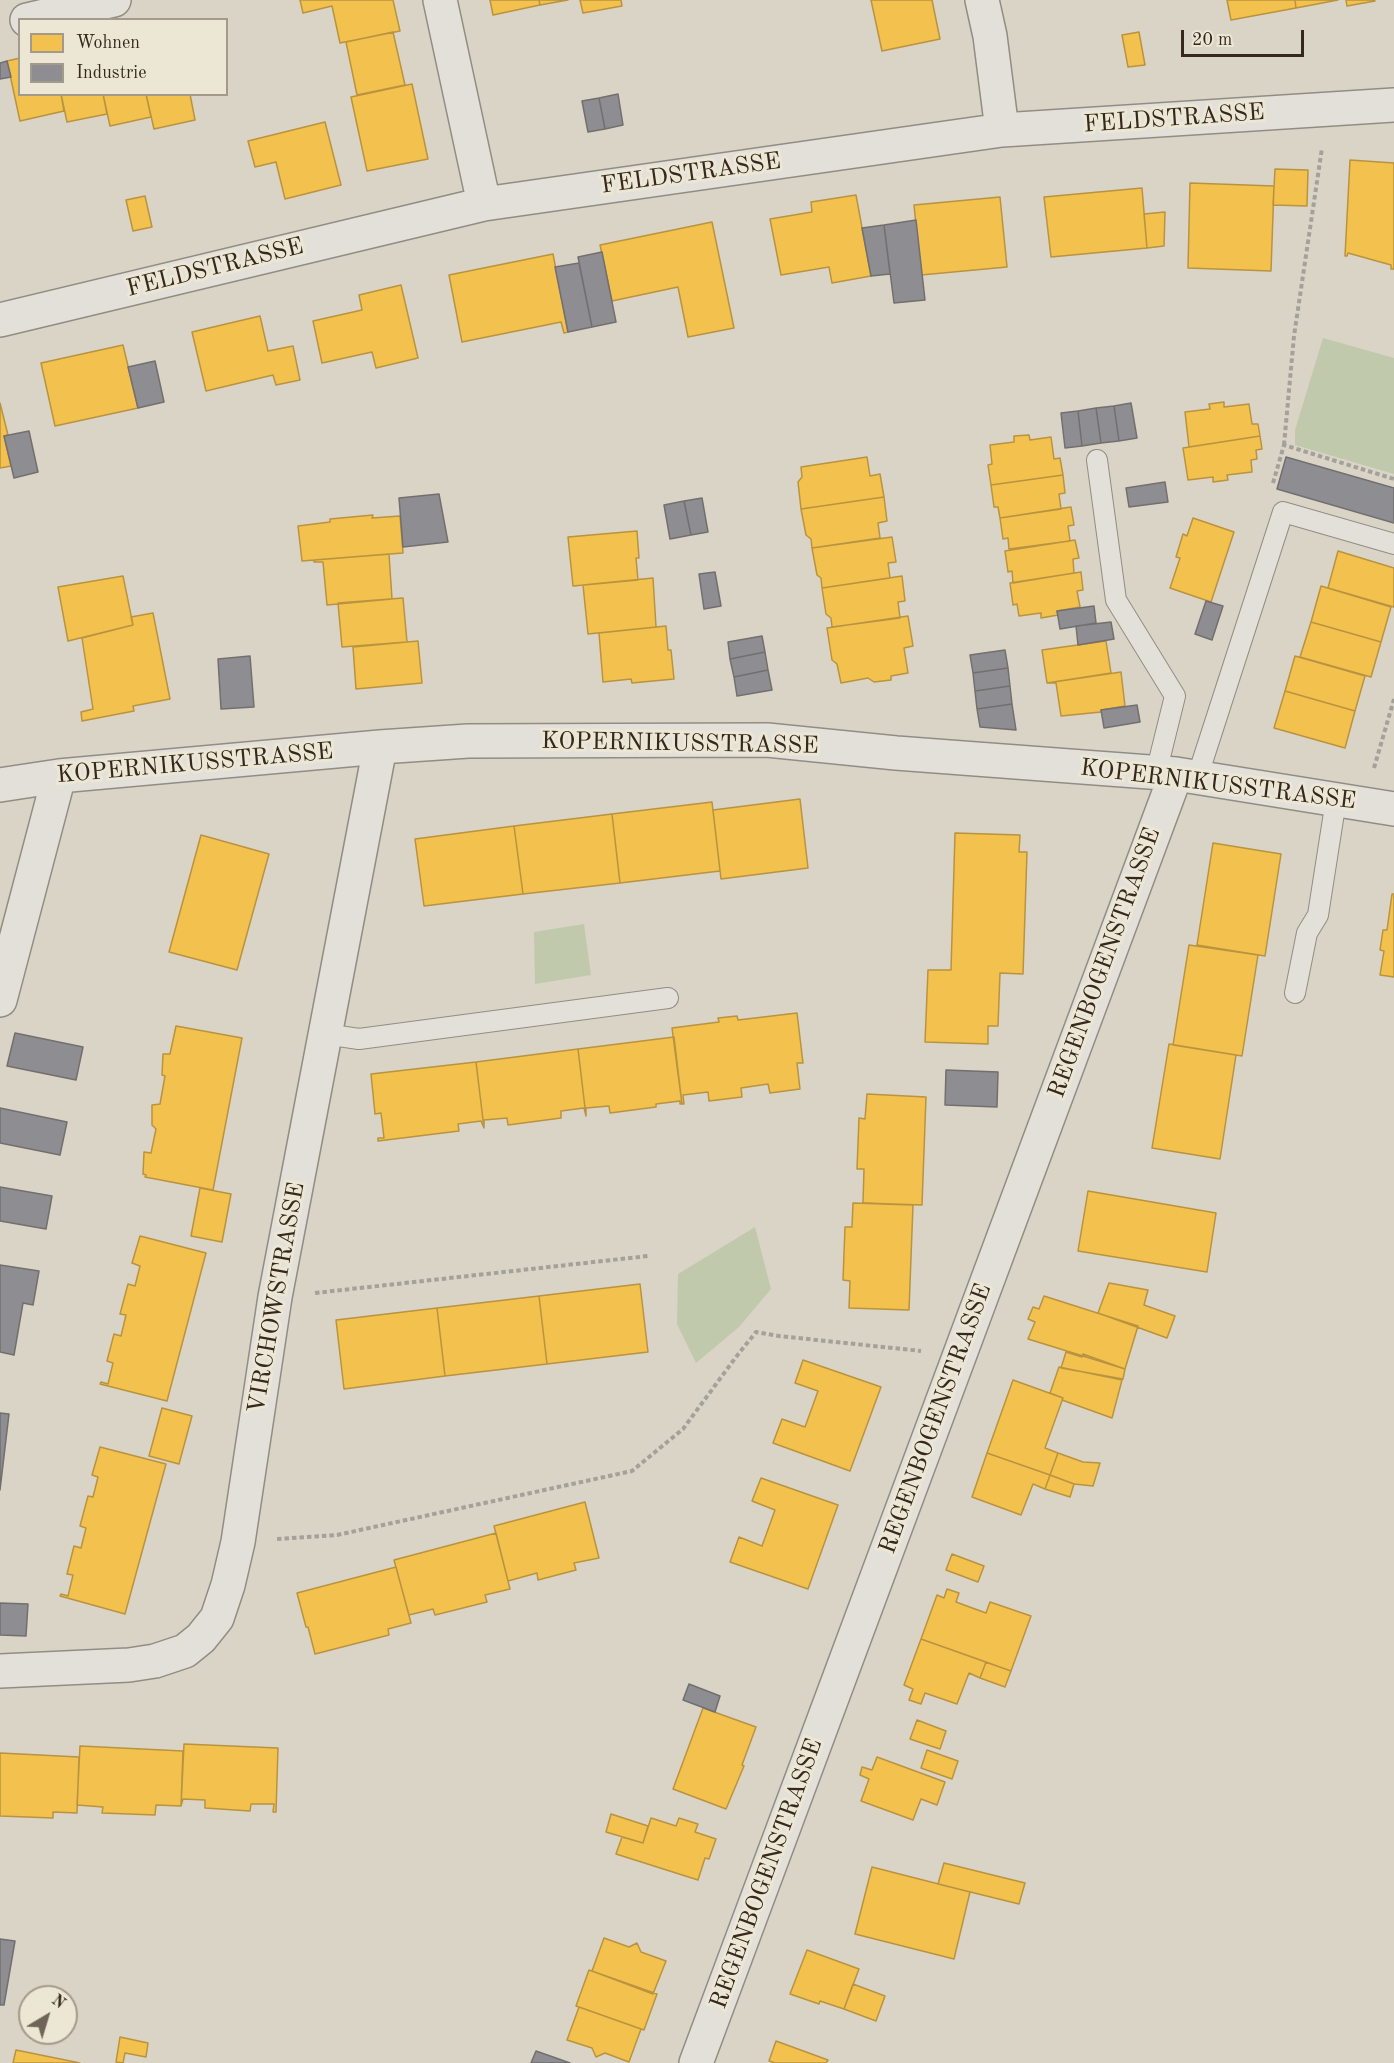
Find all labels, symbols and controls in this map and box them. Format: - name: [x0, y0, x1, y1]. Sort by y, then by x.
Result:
- legend: [18, 18, 228, 96]
- scale bar: [1184, 18, 1307, 56]
- text: 20 m: [1192, 31, 1232, 49]
- text: Wohnen: [76, 34, 140, 52]
- text: Industrie: [76, 64, 146, 82]
- street label: FELDSTRASSE: [1082, 98, 1266, 140]
- street label: FELDSTRASSE: [599, 147, 783, 201]
- street label: FELDSTRASSE: [123, 232, 307, 304]
- street label: KOPERNIKUSSTRASSE: [541, 727, 819, 761]
- street label: KOPERNIKUSSTRASSE: [55, 738, 335, 790]
- street label: KOPERNIKUSSTRASSE: [1078, 754, 1358, 816]
- street label: REGENBOGENSTRASSE: [1043, 824, 1167, 1102]
- street label: VIRCHOWSTRASSE: [242, 1180, 312, 1416]
- street label: REGENBOGENSTRASSE: [874, 1280, 998, 1558]
- street label: REGENBOGENSTRASSE: [705, 1735, 829, 2013]
- north arrow: [18, 1985, 78, 2045]
- text: N: [48, 1992, 68, 2012]

